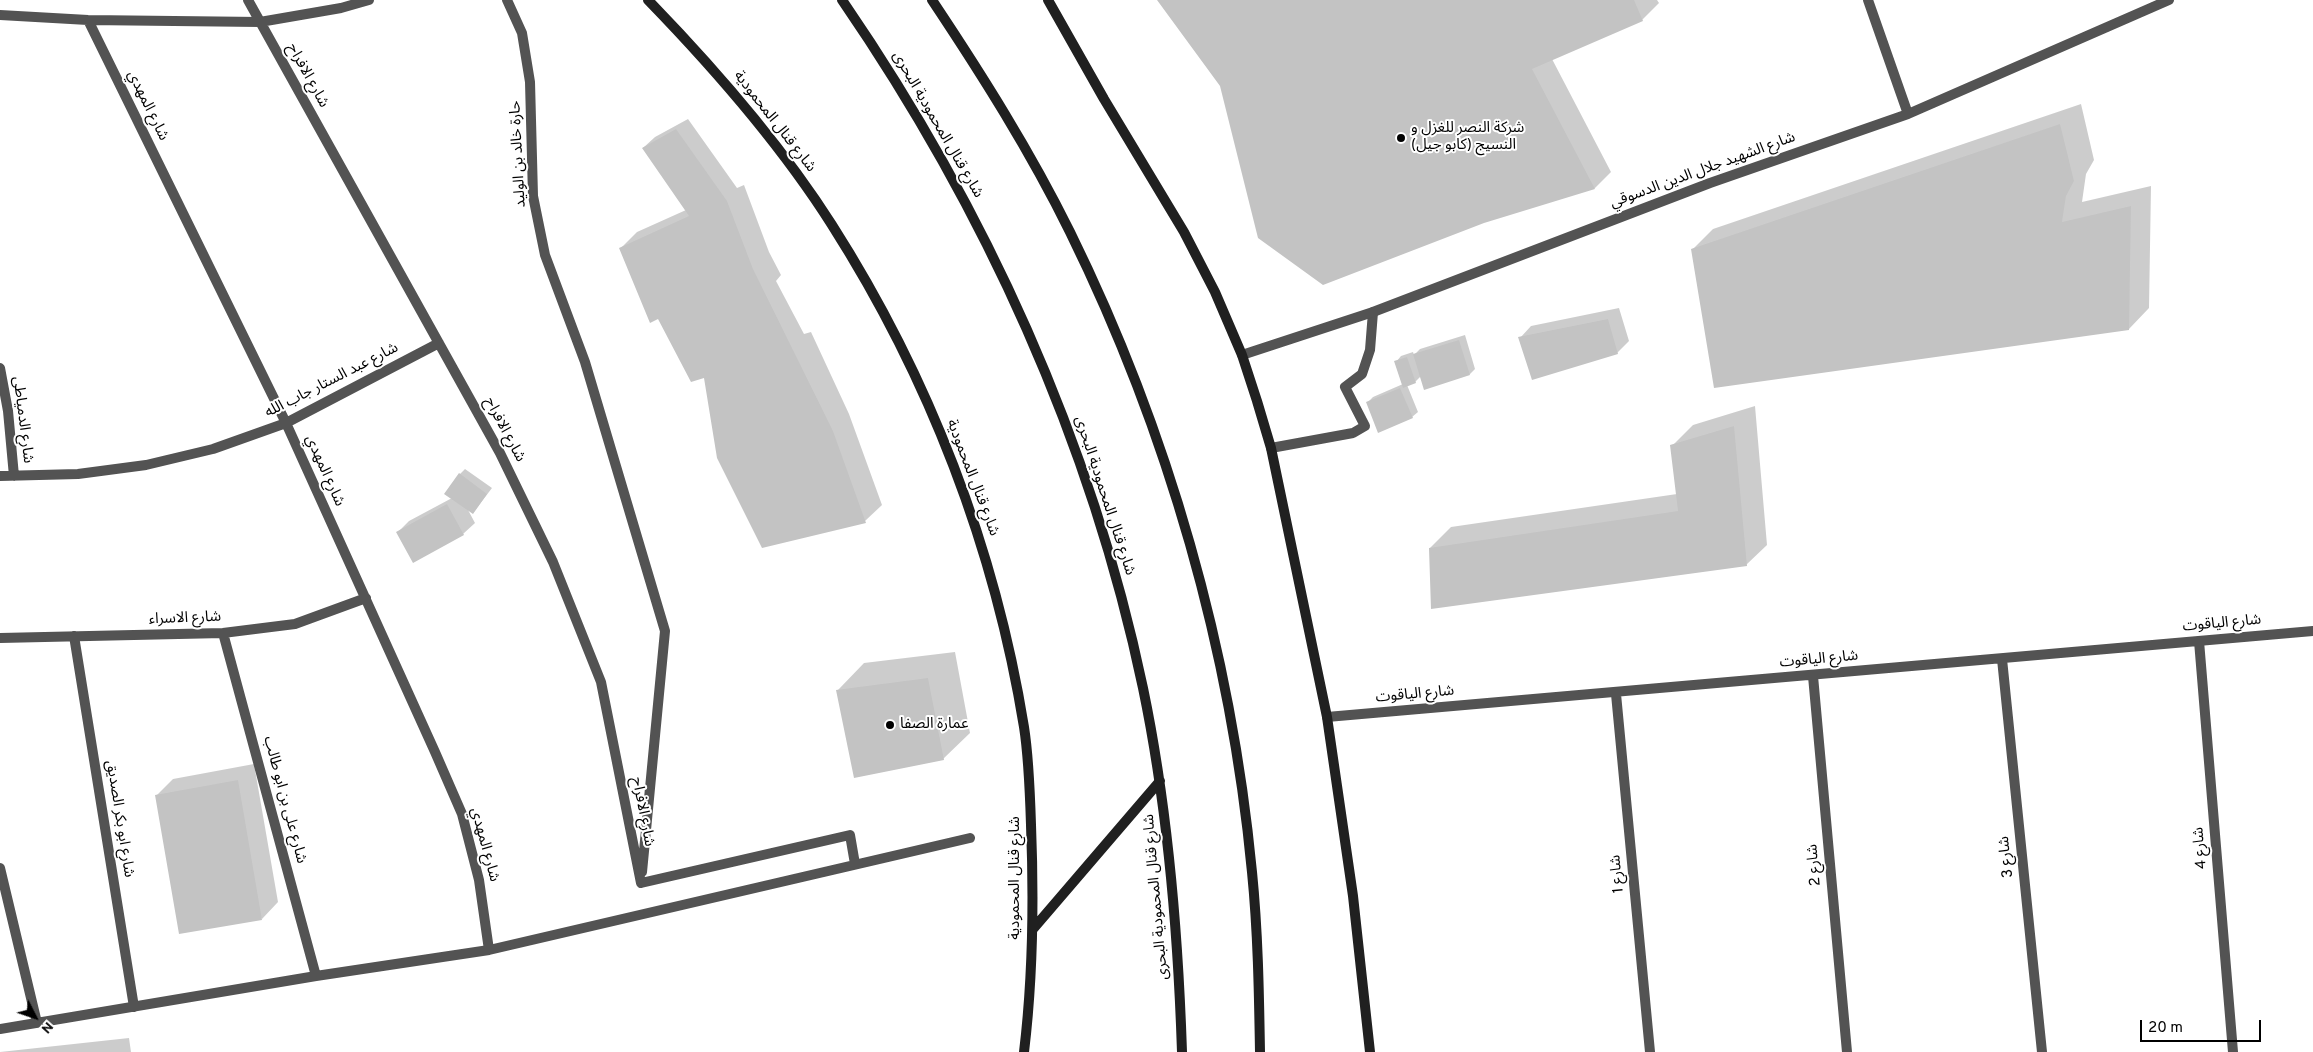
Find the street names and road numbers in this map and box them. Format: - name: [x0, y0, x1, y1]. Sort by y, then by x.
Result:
- street label: شارع الافراح: [282, 41, 332, 111]
- street label: شارع قنال المحمودية البحرى: [888, 48, 986, 202]
- street label: شارع المهدي: [122, 68, 172, 144]
- street label: شارع قنال المحمودية: [729, 68, 819, 176]
- street label: حارة خالد بن الوليد: [507, 100, 531, 208]
- street label: شارع الشهيد جلال الدين الدسوقي: [1608, 129, 1798, 213]
- street label: شارع عبد الستار جاب الله: [262, 340, 402, 422]
- street label: شارع الدمياطى: [8, 376, 36, 464]
- street label: شارع الافراح: [480, 395, 528, 465]
- street label: شارع قنال المحمودية البحرى: [1070, 414, 1138, 578]
- street label: شارع قنال المحمودية: [942, 417, 1002, 539]
- street label: شارع المهدي: [300, 433, 348, 509]
- street label: شارع الاسراء: [149, 609, 221, 629]
- street label: شارع الياقوت: [2182, 612, 2262, 636]
- street label: شارع الياقوت: [1779, 648, 1859, 672]
- street label: شارع الياقوت: [1375, 683, 1455, 707]
- street label: شارع على بن ابو طالب: [258, 734, 310, 866]
- street label: شارع ابو بكر الصديق: [101, 759, 137, 879]
- street label: شارع الافراح: [626, 776, 658, 848]
- street label: شارع المهدي: [465, 806, 503, 884]
- street label: شارع قنال المحمودية البحرى: [1141, 813, 1173, 981]
- street label: شارع قنال المحمودية: [1007, 816, 1025, 940]
- street label: شارع 4: [2190, 826, 2212, 870]
- street label: شارع 3: [1996, 835, 2018, 879]
- street label: شارع 2: [1804, 843, 1826, 887]
- street label: شارع 1: [1607, 854, 1629, 894]

